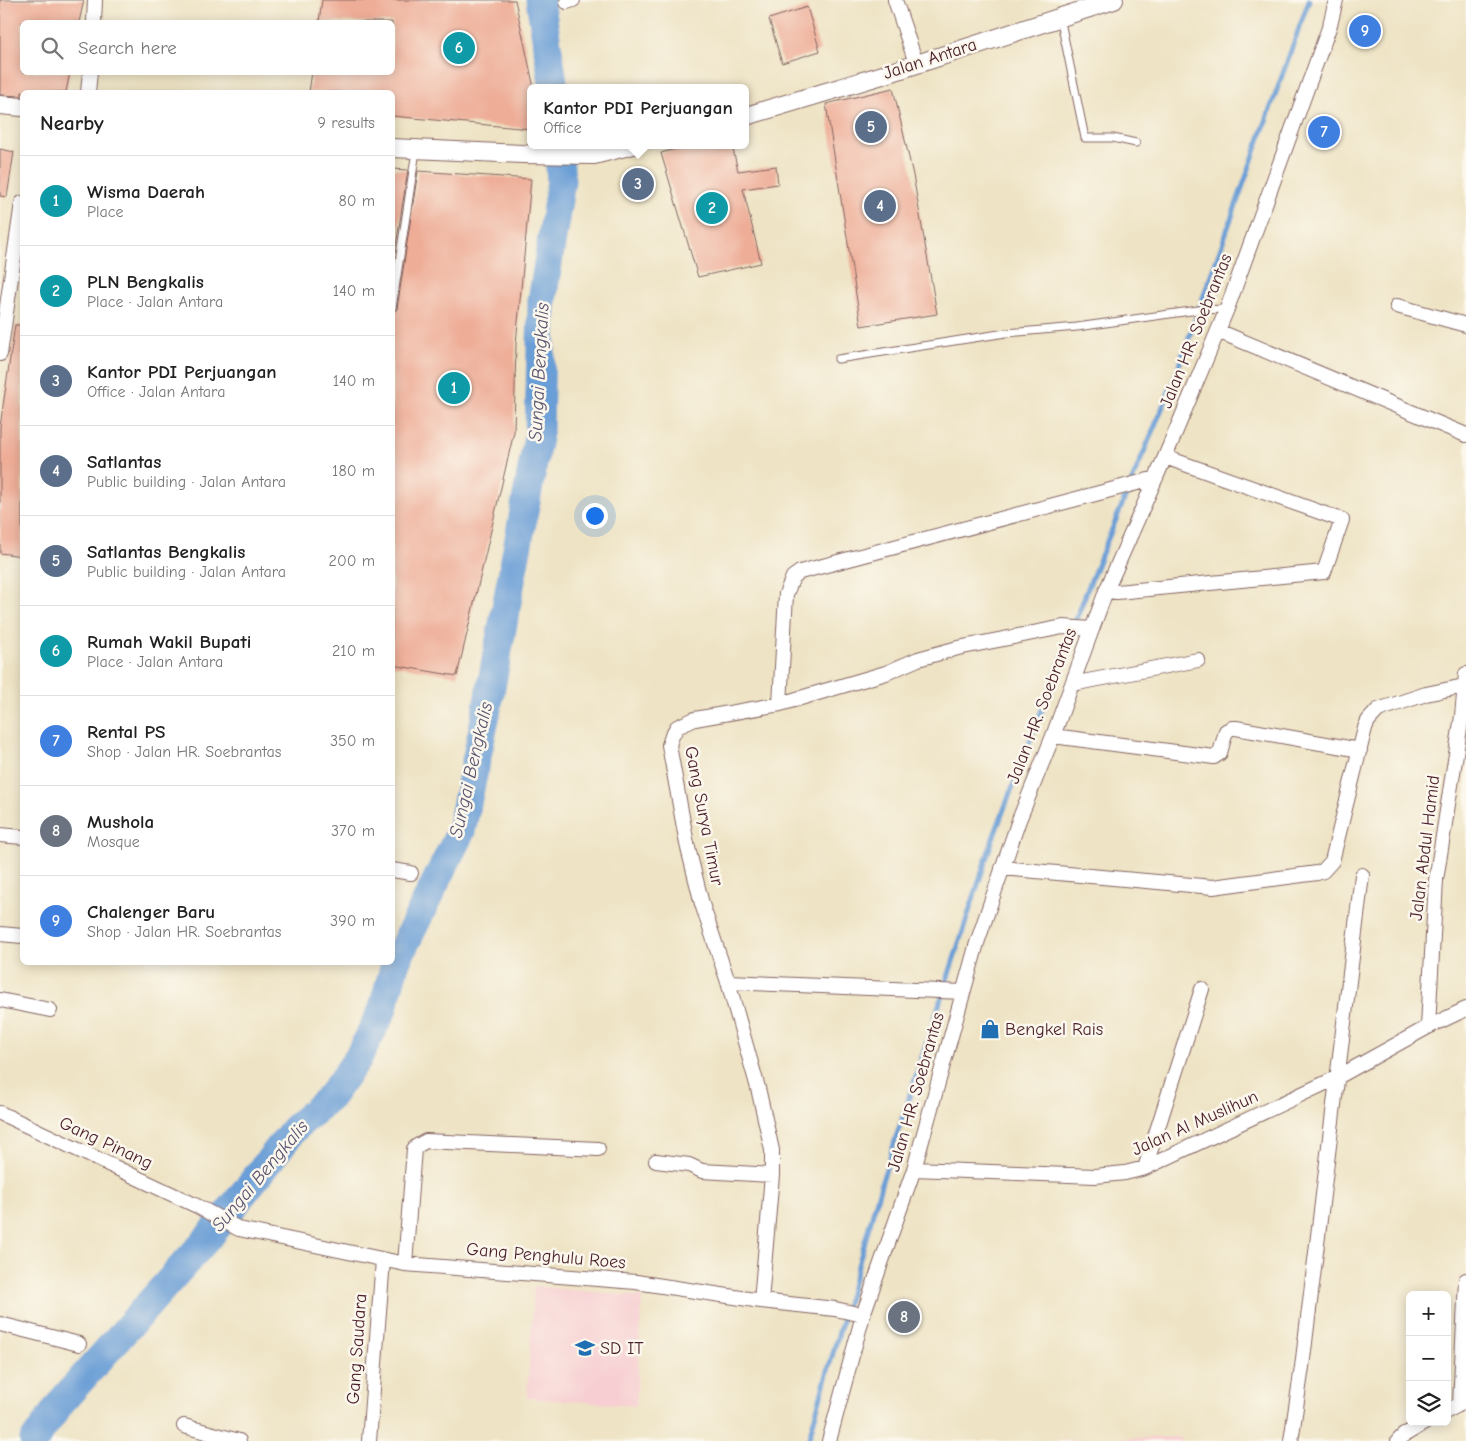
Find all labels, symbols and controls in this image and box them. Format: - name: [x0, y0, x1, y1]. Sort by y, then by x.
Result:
- pin: 9: [1349, 12, 1381, 50]
- search box: [20, 20, 395, 75]
- pin: 6: [443, 29, 475, 67]
- icon: search: [38, 34, 66, 62]
- street label: Jalan Antara: [881, 34, 979, 84]
- text: Search here: [78, 37, 177, 59]
- popup: [527, 84, 749, 149]
- text: Kantor PDI Perjuangan: [543, 97, 733, 119]
- pin: 5: [855, 108, 887, 146]
- text: Nearby: [40, 111, 104, 135]
- pin: 7: [1308, 113, 1340, 151]
- text: 9 results: [318, 114, 375, 132]
- text: Office: [543, 119, 582, 137]
- pin: 3: [622, 165, 654, 203]
- text: Wisma Daerah: [87, 181, 205, 203]
- pin: 4: [864, 187, 896, 225]
- pin: 2: [696, 189, 728, 227]
- text: 1: [53, 192, 59, 210]
- text: 80 m: [338, 192, 375, 210]
- text: Place: [87, 203, 123, 221]
- street label: Jalan HR. Soebrantas: [1155, 251, 1237, 411]
- text: PLN Bengkalis: [87, 271, 204, 293]
- text: 2: [52, 282, 60, 300]
- text: 140 m: [333, 282, 375, 300]
- text: Place · Jalan Antara: [87, 293, 223, 311]
- water label: Sungai Bengkalis: [524, 302, 554, 442]
- text: Kantor PDI Perjuangan: [87, 361, 277, 383]
- pin: 1: [438, 369, 470, 407]
- text: 3: [52, 372, 60, 390]
- text: 140 m: [333, 372, 375, 390]
- text: Office · Jalan Antara: [87, 383, 225, 401]
- text: Satlantas: [87, 451, 161, 473]
- text: 4: [52, 462, 60, 480]
- text: 180 m: [332, 462, 375, 480]
- text: Public building · Jalan Antara: [87, 473, 286, 491]
- your location: [582, 503, 608, 529]
- text: Satlantas Bengkalis: [87, 541, 245, 563]
- text: 5: [52, 552, 60, 570]
- text: 200 m: [329, 552, 375, 570]
- text: Public building · Jalan Antara: [87, 563, 286, 581]
- street label: Jalan HR. Soebrantas: [1003, 625, 1081, 787]
- text: Rumah Wakil Bupati: [87, 631, 251, 653]
- text: 6: [52, 642, 60, 660]
- text: 210 m: [332, 642, 375, 660]
- text: Place · Jalan Antara: [87, 653, 223, 671]
- water label: Sungai Bengkalis: [445, 700, 497, 840]
- text: Rental PS: [87, 721, 165, 743]
- text: 7: [52, 732, 60, 750]
- text: 350 m: [330, 732, 375, 750]
- text: Shop · Jalan HR. Soebrantas: [87, 743, 281, 761]
- street label: Gang Surya Timur: [680, 744, 728, 888]
- street label: Jalan Abdul Hamid: [1406, 774, 1444, 922]
- text: Mushola: [87, 811, 154, 833]
- text: 8: [52, 822, 60, 840]
- text: 370 m: [331, 822, 375, 840]
- text: Mosque: [87, 833, 140, 851]
- text: Chalenger Baru: [87, 901, 215, 923]
- text: 9: [52, 912, 60, 930]
- text: 390 m: [330, 912, 375, 930]
- text: Shop · Jalan HR. Soebrantas: [87, 923, 281, 941]
- street label: Jalan HR. Soebrantas: [883, 1010, 949, 1174]
- shop icon: Bengkel Rais: [979, 1018, 1001, 1040]
- place label: Bengkel Rais: [1005, 1019, 1103, 1040]
- street label: Jalan Al Muslihun: [1129, 1086, 1261, 1160]
- street label: Gang Pinang: [56, 1112, 156, 1174]
- water label: Sungai Bengkalis: [207, 1116, 313, 1236]
- street label: Gang Penghulu Roes: [465, 1239, 627, 1273]
- map controls: [1406, 1291, 1451, 1426]
- button: +: [1406, 1291, 1451, 1336]
- street label: Gang Saudara: [343, 1293, 371, 1405]
- pin: 8: [888, 1298, 920, 1336]
- button: −: [1406, 1336, 1451, 1381]
- school or university icon: SD IT: [574, 1337, 596, 1359]
- place label: SD IT: [600, 1338, 644, 1359]
- button: layers: [1406, 1381, 1451, 1426]

